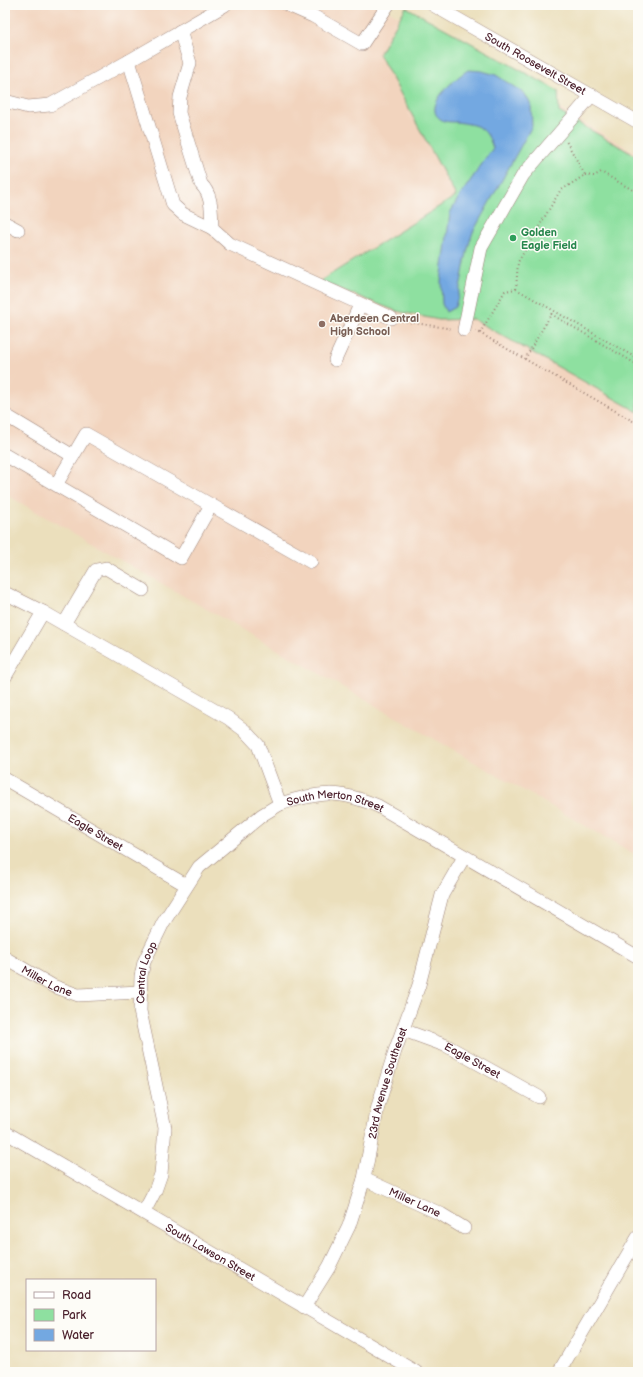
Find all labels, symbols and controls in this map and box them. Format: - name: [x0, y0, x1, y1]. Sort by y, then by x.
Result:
- street label: South Roosevelt Street: [482, 30, 589, 98]
- place label: Golden Eagle Field: [521, 226, 577, 252]
- marker: Golden Eagle Field: [508, 233, 518, 243]
- place label: Aberdeen Central High School: [329, 312, 419, 338]
- marker: Aberdeen Central High School: [317, 319, 327, 329]
- street label: South Merton Street: [285, 788, 387, 815]
- street label: Eagle Street: [65, 811, 126, 854]
- street label: Central Loop: [134, 939, 160, 1004]
- street label: Miller Lane: [19, 963, 74, 1000]
- street label: 23rd Avenue Southeast: [366, 1025, 410, 1140]
- street label: Eagle Street: [442, 1040, 503, 1082]
- street label: Miller Lane: [387, 1185, 443, 1220]
- street label: South Lawson Street: [163, 1221, 258, 1284]
- legend: [26, 1279, 156, 1351]
- text: Road: [62, 1288, 91, 1303]
- text: Park: [62, 1308, 86, 1323]
- text: Water: [62, 1328, 94, 1343]

